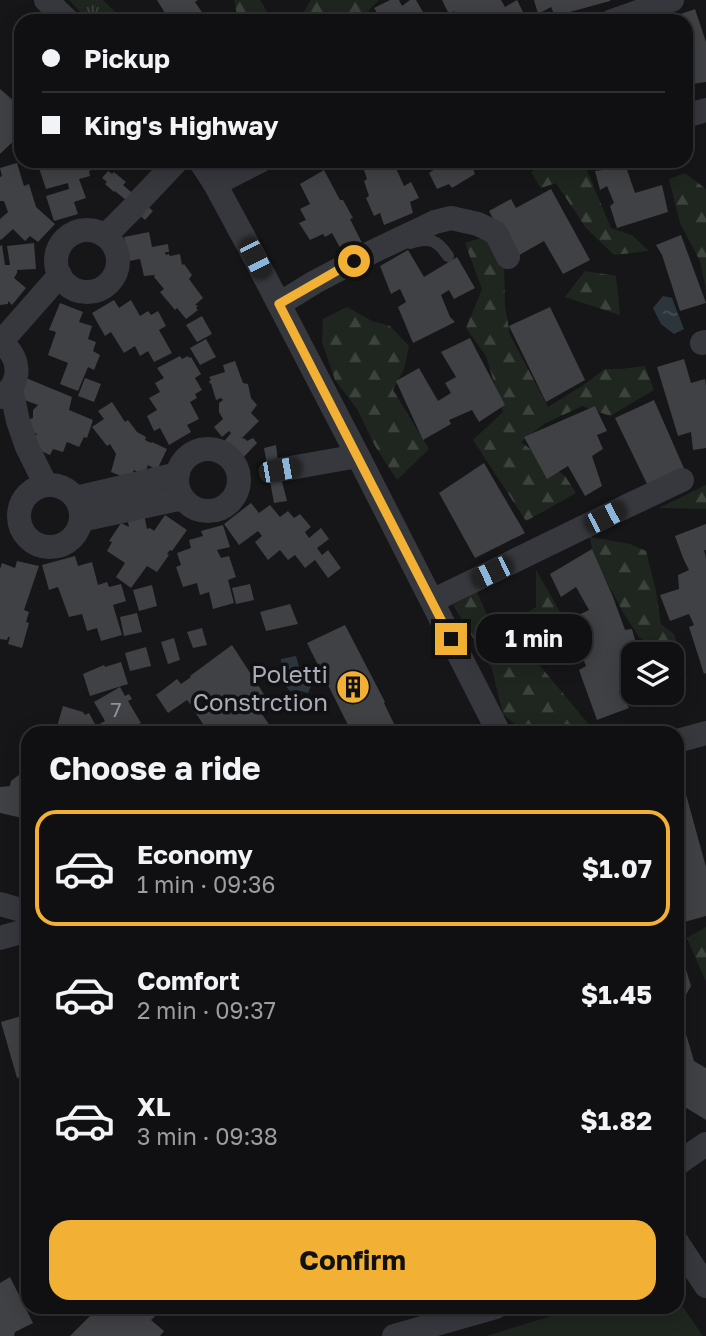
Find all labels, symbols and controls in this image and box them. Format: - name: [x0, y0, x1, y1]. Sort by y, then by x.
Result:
- text: Pickup: [84, 43, 170, 74]
- text: King's Highway: [84, 110, 279, 141]
- car: [237, 235, 274, 281]
- route start: [338, 245, 370, 277]
- car: [257, 456, 302, 484]
- car: [582, 498, 629, 536]
- car: [469, 553, 516, 591]
- callout: 1 min: [476, 614, 591, 664]
- route end: [435, 623, 467, 655]
- text: 1 min: [505, 624, 563, 652]
- map controls: [621, 642, 684, 705]
- button: layers: [621, 642, 684, 705]
- place label: Poletti Constrction: [193, 659, 328, 716]
- building icon: Poletti Constrction: [334, 668, 372, 706]
- house number: 7: [110, 696, 122, 722]
- text: Choose a ride: [49, 749, 261, 787]
- icon: car: [53, 837, 116, 900]
- text: Economy: [137, 839, 253, 870]
- text: $1.07: [582, 853, 652, 884]
- text: 1 min · 09:36: [137, 870, 275, 898]
- icon: car: [53, 963, 116, 1026]
- text: Comfort: [137, 965, 240, 996]
- text: $1.45: [581, 979, 652, 1010]
- text: 2 min · 09:37: [137, 996, 276, 1024]
- icon: car: [53, 1089, 116, 1152]
- text: XL: [137, 1091, 171, 1122]
- text: $1.82: [580, 1105, 652, 1136]
- text: 3 min · 09:38: [137, 1122, 278, 1150]
- button: Confirm: [49, 1220, 656, 1300]

